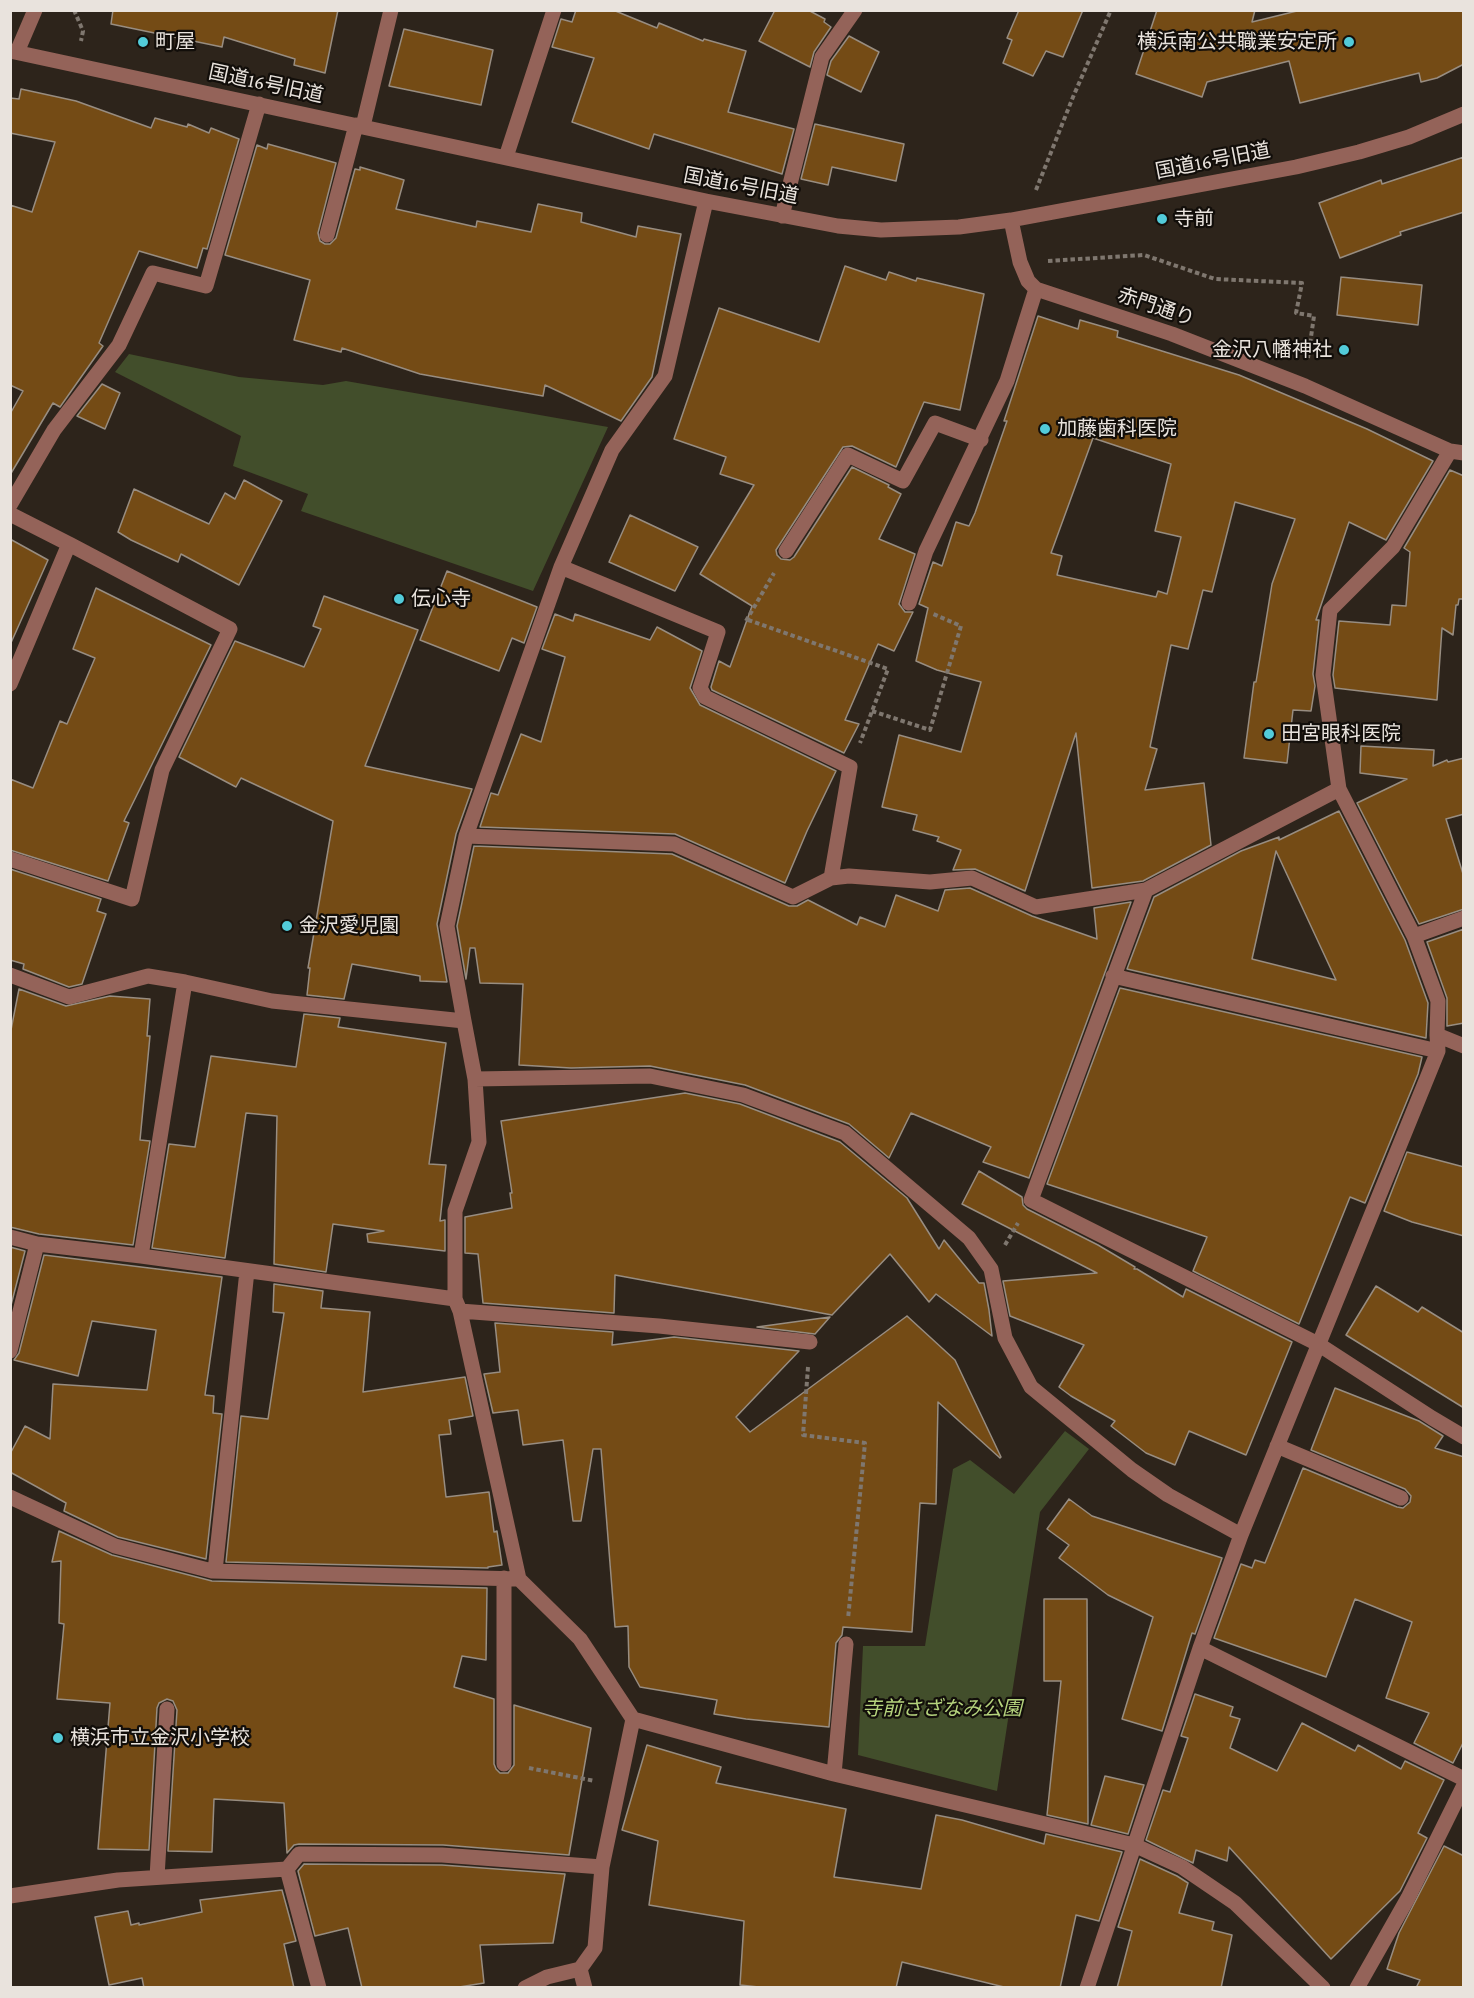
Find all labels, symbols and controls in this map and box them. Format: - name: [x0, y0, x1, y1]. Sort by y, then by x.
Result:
- place label: 町屋: [155, 30, 195, 54]
- place label: 横浜南公共職業安定所: [1137, 30, 1337, 54]
- marker: 町屋: [136, 35, 150, 49]
- marker: 横浜南公共職業安定所: [1342, 35, 1356, 49]
- street label: 国道16号旧道: [206, 60, 326, 108]
- street label: 国道16号旧道: [1153, 138, 1273, 184]
- street label: 国道16号旧道: [681, 163, 801, 209]
- place label: 寺前: [1174, 207, 1214, 231]
- marker: 寺前: [1155, 212, 1169, 226]
- street label: 赤門通り: [1114, 283, 1198, 331]
- place label: 金沢八幡神社: [1212, 338, 1332, 362]
- marker: 金沢八幡神社: [1337, 343, 1351, 357]
- place label: 加藤歯科医院: [1057, 417, 1177, 441]
- marker: 加藤歯科医院: [1038, 422, 1052, 436]
- place label: 伝心寺: [411, 587, 471, 611]
- marker: 伝心寺: [392, 592, 406, 606]
- place label: 田宮眼科医院: [1281, 722, 1401, 746]
- marker: 田宮眼科医院: [1262, 727, 1276, 741]
- place label: 金沢愛児園: [299, 914, 399, 938]
- marker: 金沢愛児園: [280, 919, 294, 933]
- park label: 寺前さざなみ公園: [862, 1697, 1022, 1721]
- place label: 横浜市立金沢小学校: [70, 1726, 250, 1750]
- marker: 横浜市立金沢小学校: [51, 1731, 65, 1745]

